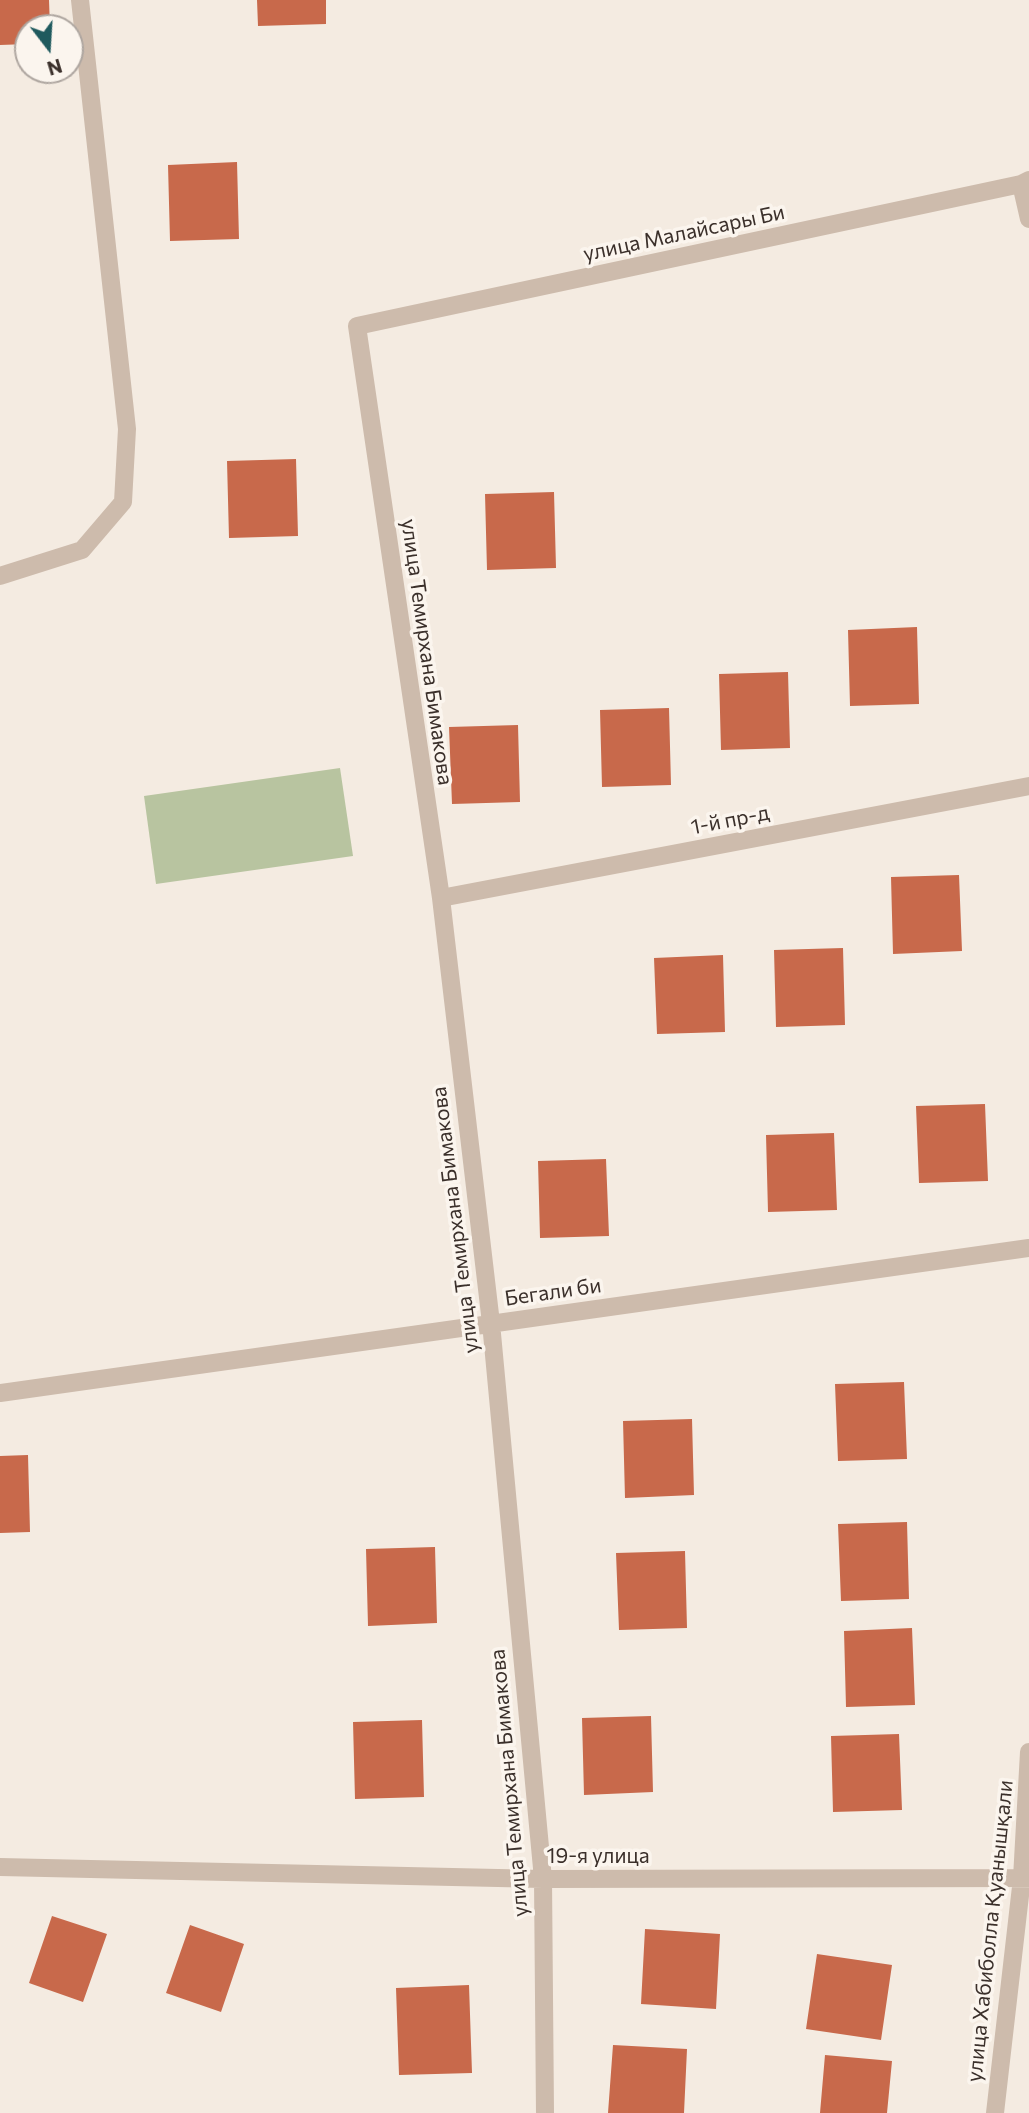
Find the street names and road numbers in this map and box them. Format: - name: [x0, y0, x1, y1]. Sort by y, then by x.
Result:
- street label: улица Малайcары Би: [581, 199, 787, 267]
- street label: улица Темирхана Бимакова: [396, 517, 458, 787]
- street label: 1-й пр-д: [689, 800, 771, 840]
- street label: улица Темирхана Бимакова: [426, 1085, 484, 1355]
- street label: Бегали би: [503, 1273, 603, 1311]
- street label: улица Темирхана Бимакова: [485, 1648, 533, 1918]
- street label: улица Хабиболла Қуанышқали: [962, 1779, 1018, 2083]
- street label: 19-я улица: [546, 1843, 650, 1869]

